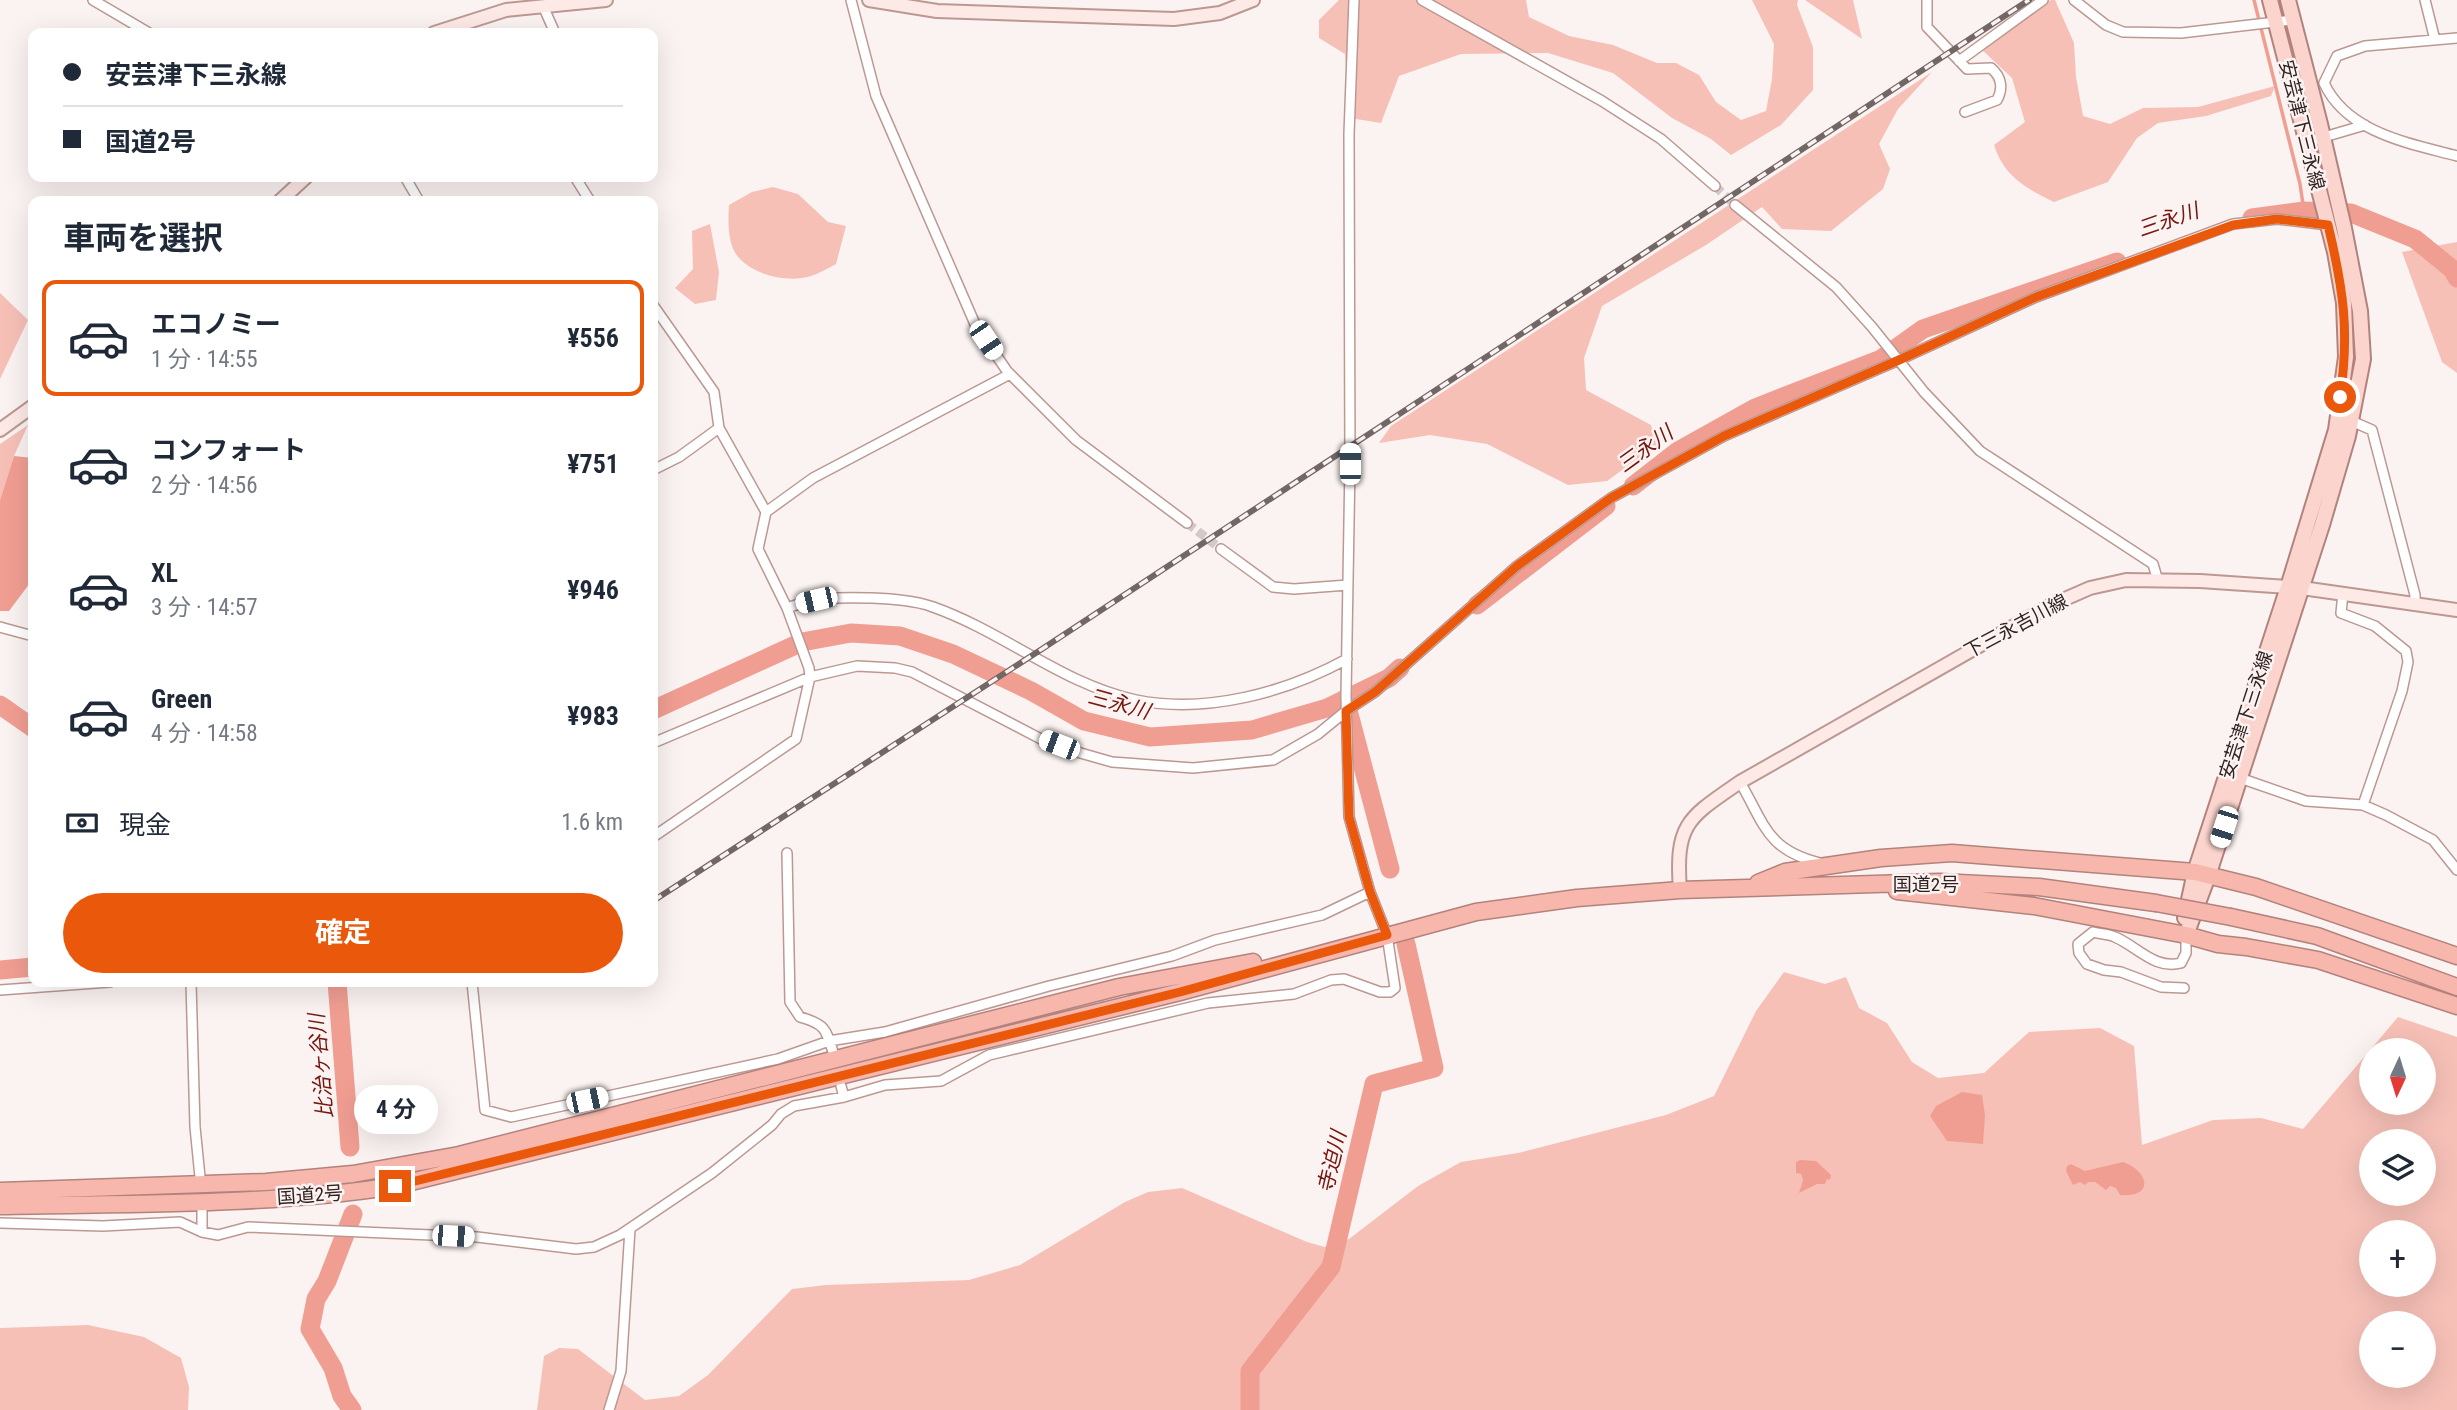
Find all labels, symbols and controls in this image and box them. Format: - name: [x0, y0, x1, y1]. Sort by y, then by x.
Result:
- street label: 安芸津下三永線: [2275, 58, 2329, 192]
- text: 安芸津下三永線: [105, 60, 287, 90]
- text: 国道2号: [105, 127, 196, 157]
- water label: 三永川: [2134, 198, 2204, 242]
- text: 車両を選択: [63, 219, 223, 257]
- icon: car: [67, 307, 130, 370]
- text: エコノミー: [151, 309, 281, 339]
- car: [966, 317, 1007, 363]
- text: ¥556: [567, 323, 619, 353]
- text: 1 分 · 14:55: [151, 346, 258, 373]
- route start: [2324, 381, 2356, 413]
- water label: 三永川: [1612, 420, 1679, 477]
- icon: car: [67, 433, 130, 496]
- text: コンフォート: [151, 435, 306, 465]
- car: [1340, 443, 1361, 485]
- text: ¥751: [567, 449, 619, 479]
- text: 2 分 · 14:56: [151, 472, 258, 499]
- text: XL: [151, 558, 178, 588]
- icon: car: [67, 559, 130, 622]
- text: ¥946: [567, 575, 619, 605]
- car: [794, 585, 839, 615]
- street label: 下三永吉川線: [1960, 589, 2072, 663]
- text: 3 分 · 14:57: [151, 594, 258, 621]
- street label: 安芸津下三永線: [2215, 648, 2277, 782]
- text: Green: [151, 684, 212, 714]
- water label: 三永川: [1085, 684, 1154, 724]
- icon: car: [67, 685, 130, 748]
- text: ¥983: [567, 701, 619, 731]
- text: 4 分 · 14:58: [151, 720, 258, 747]
- car: [1036, 728, 1083, 762]
- icon: cash: [63, 804, 101, 842]
- car: [2208, 804, 2241, 850]
- text: 1.6 km: [561, 809, 623, 836]
- text: 現金: [119, 810, 171, 840]
- street label: 国道2号: [1893, 873, 1959, 896]
- button: 確定: [63, 893, 623, 973]
- water label: 比治ヶ谷川: [304, 1011, 338, 1119]
- north arrow: [2359, 1038, 2436, 1115]
- map controls: [2359, 1038, 2436, 1388]
- callout: 4 分: [353, 1084, 437, 1134]
- car: [565, 1085, 610, 1115]
- text: 4 分: [376, 1096, 416, 1123]
- water label: 寺迫川: [1313, 1127, 1351, 1195]
- button: layers: [2359, 1129, 2436, 1206]
- route end: [379, 1170, 411, 1202]
- street label: 国道2号: [276, 1181, 344, 1209]
- button: +: [2359, 1220, 2436, 1297]
- car: [432, 1224, 475, 1248]
- button: −: [2359, 1311, 2436, 1388]

